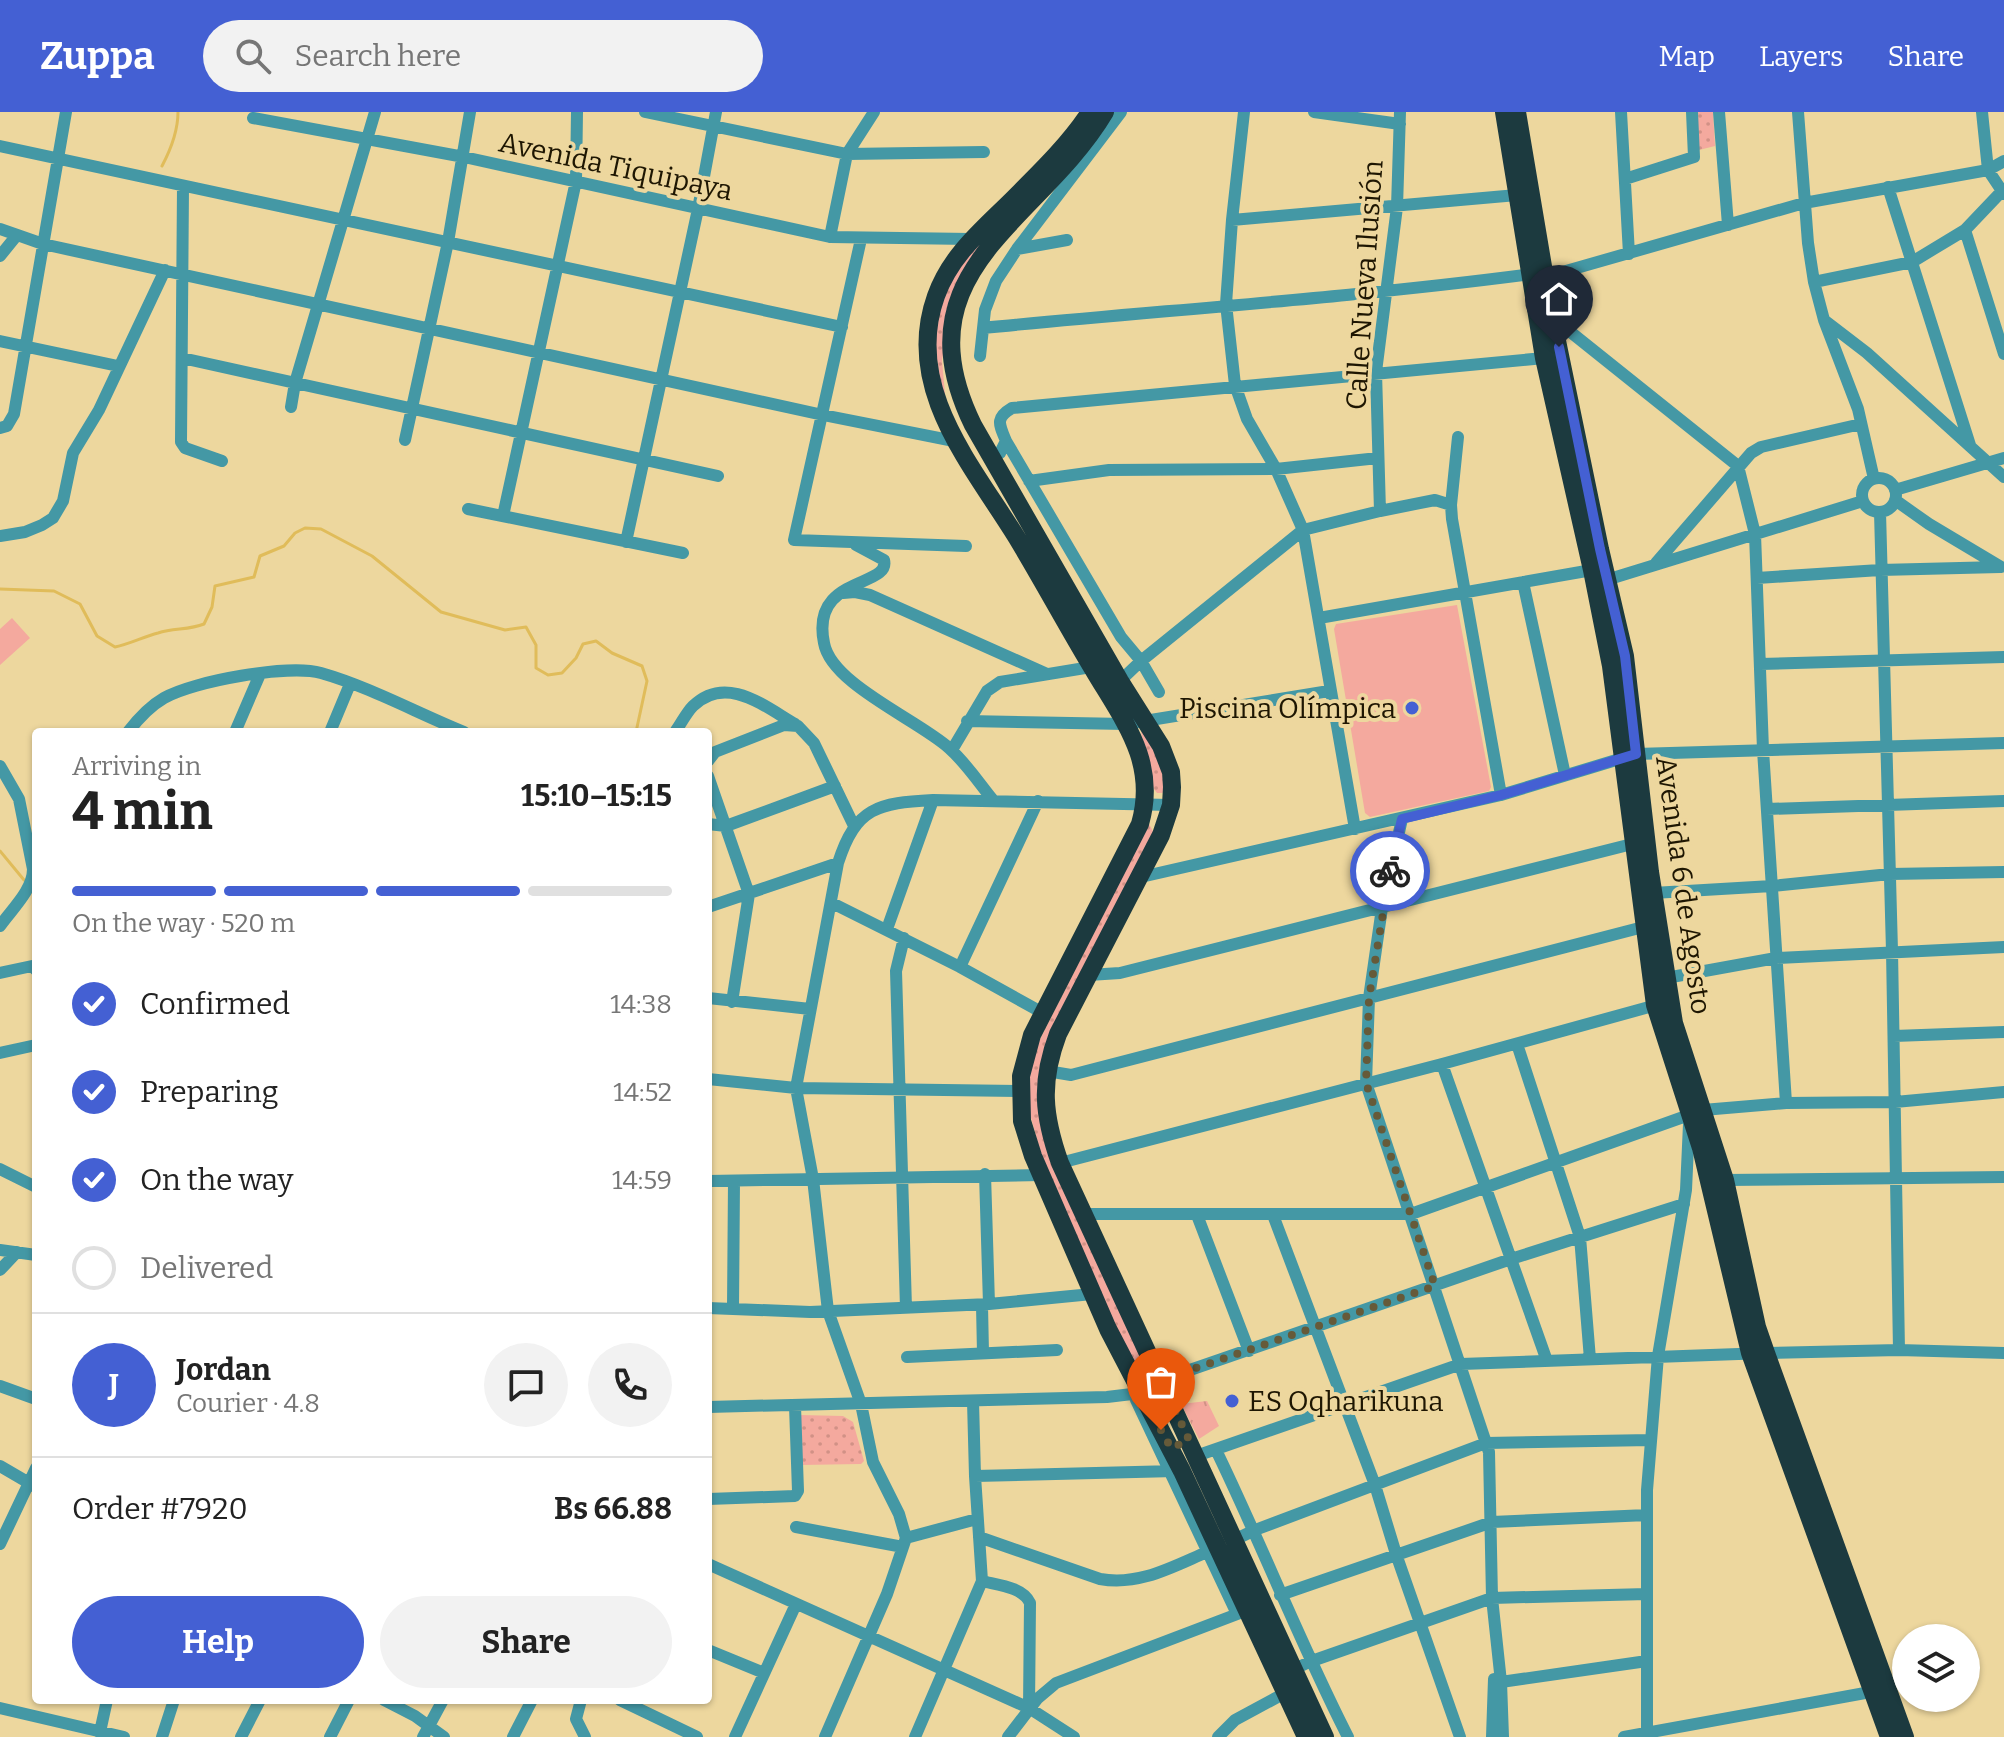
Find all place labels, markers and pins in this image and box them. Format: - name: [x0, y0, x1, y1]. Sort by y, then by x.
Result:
- pin: [1525, 265, 1593, 347]
- place label: Piscina Olímpica: [1179, 692, 1396, 725]
- marker: Piscina Olímpica: [1403, 699, 1421, 717]
- pin: [1127, 1348, 1195, 1430]
- place label: ES Oqharikuna: [1248, 1385, 1444, 1418]
- marker: ES Oqharikuna: [1223, 1392, 1241, 1410]

